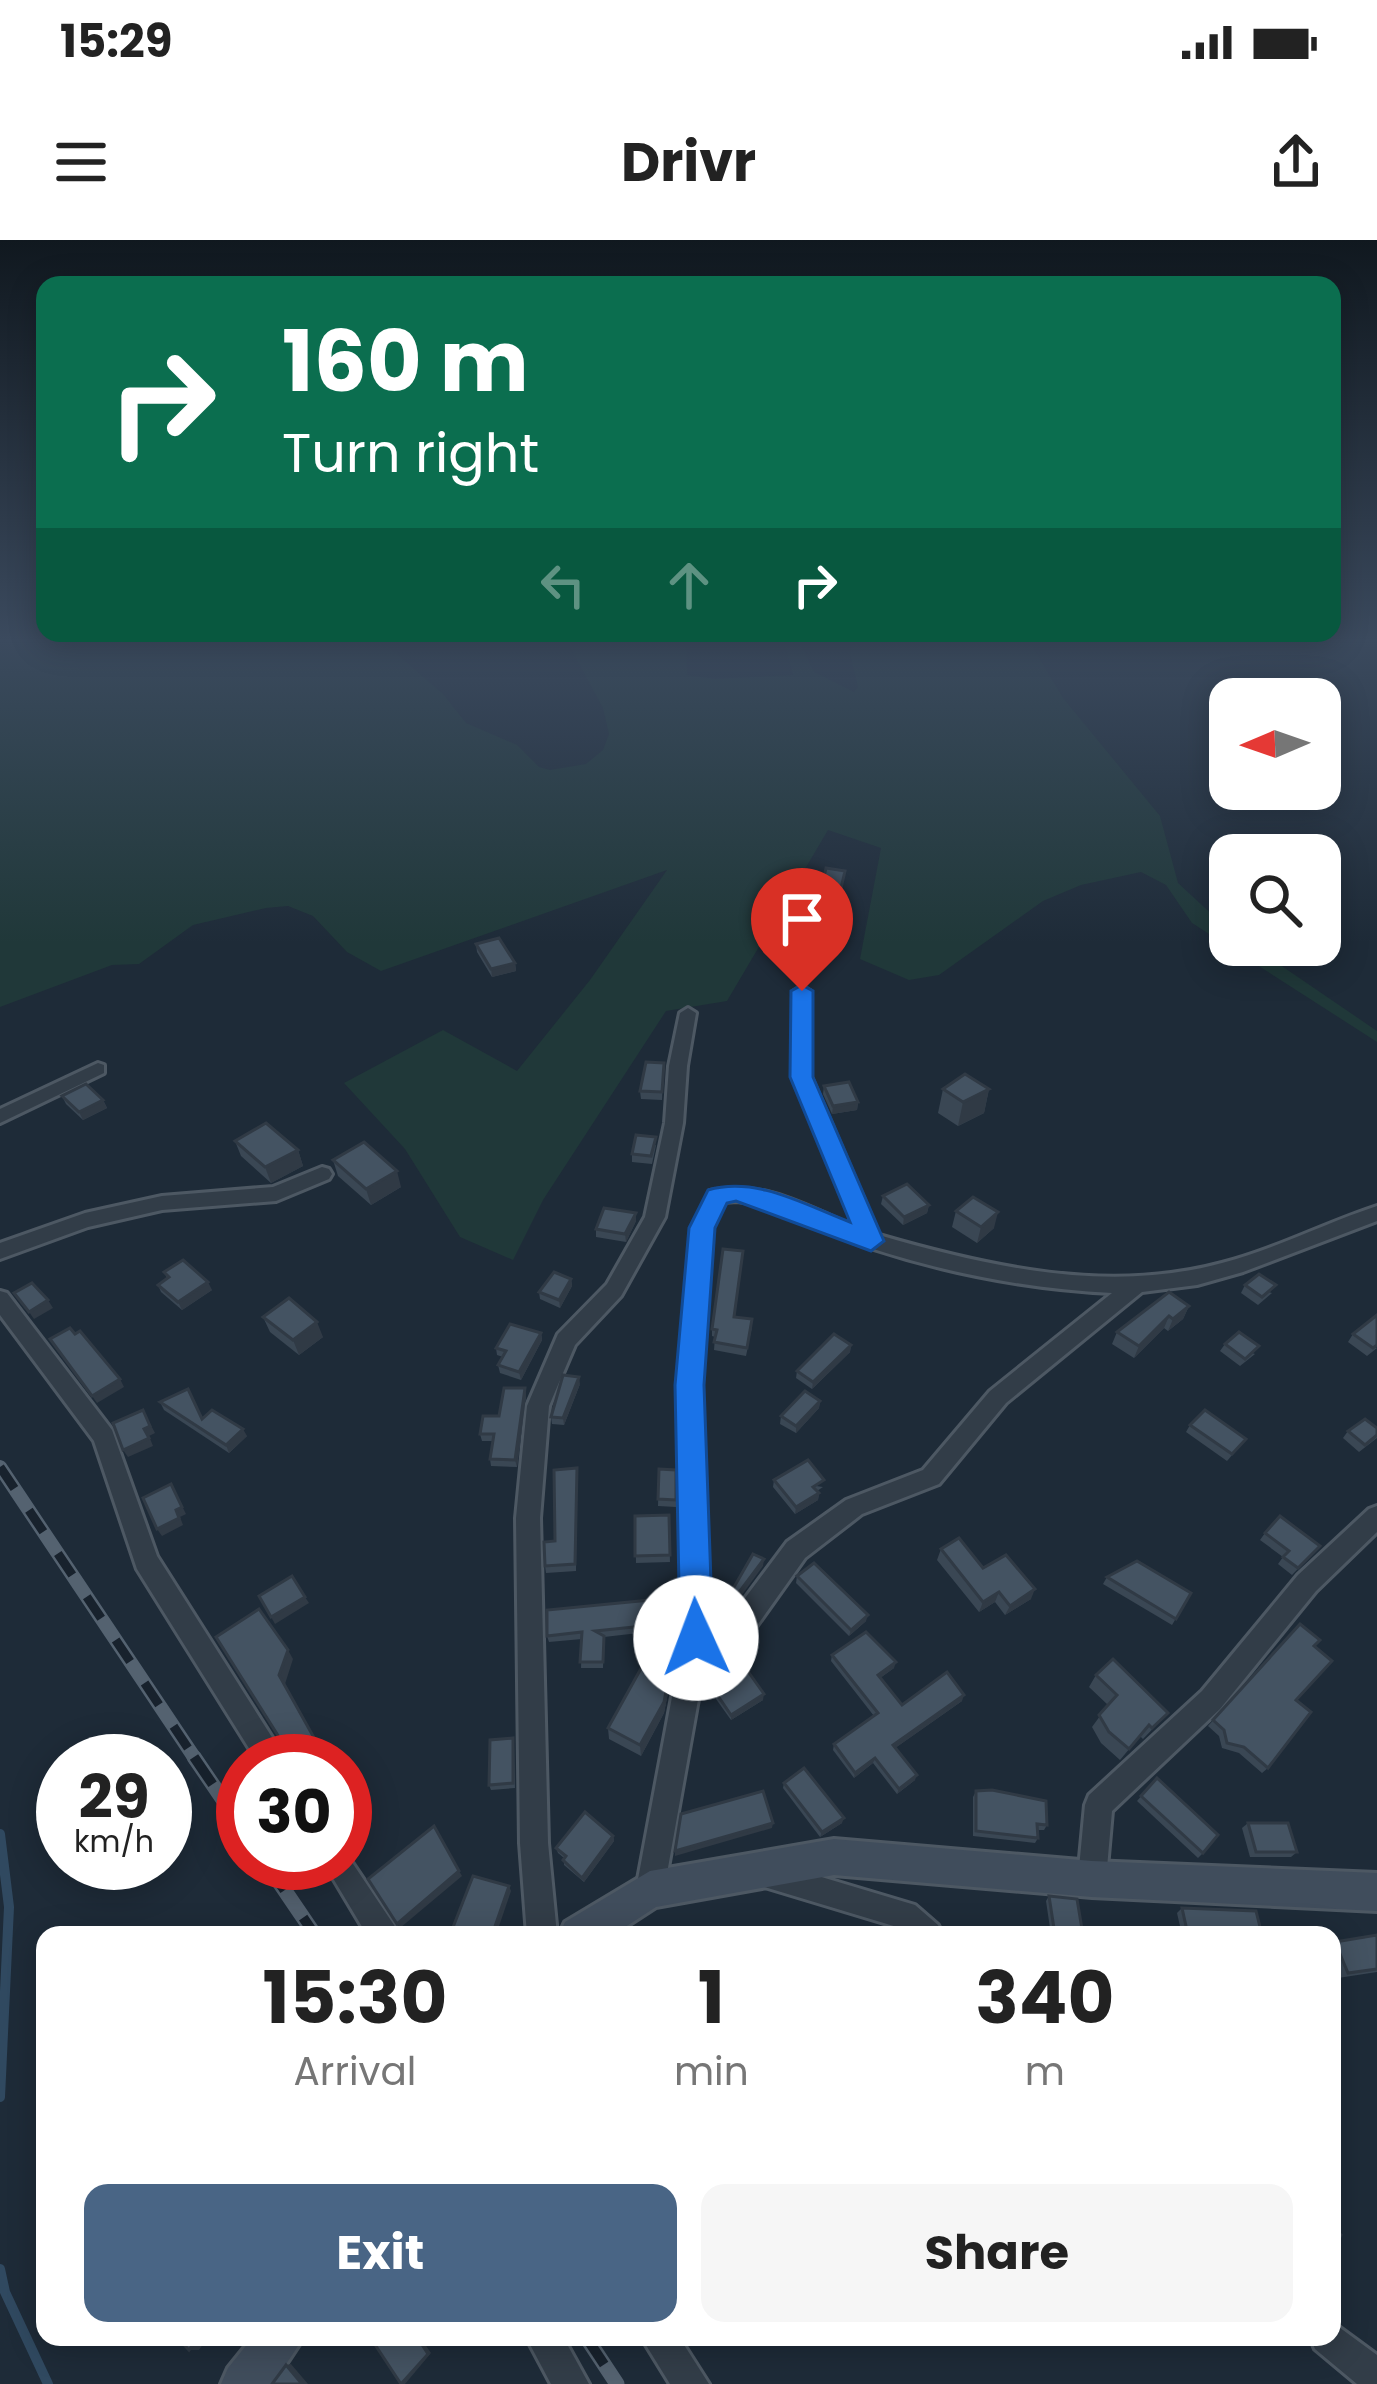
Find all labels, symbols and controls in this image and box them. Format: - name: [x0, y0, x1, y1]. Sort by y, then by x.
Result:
- text: 15:29: [60, 10, 172, 73]
- text: Drivr: [621, 124, 756, 200]
- icon: menu: [48, 129, 114, 195]
- icon: share: [1263, 129, 1329, 195]
- text: 160 m: [282, 303, 529, 420]
- icon: right: [84, 324, 240, 480]
- text: Turn right: [282, 415, 539, 491]
- icon: left: [530, 552, 596, 618]
- icon: ahead: [656, 552, 722, 618]
- icon: right: [782, 552, 848, 618]
- north arrow: [1209, 678, 1341, 810]
- map controls: [1209, 678, 1341, 966]
- button: search: [1209, 834, 1341, 966]
- pin: [751, 868, 853, 991]
- icon: arrive: [769, 886, 835, 952]
- position arrow: [633, 1575, 759, 1701]
- speed limit sign: 30: [216, 1734, 372, 1890]
- text: 29: [78, 1755, 150, 1839]
- text: km/h: [74, 1820, 154, 1863]
- text: 15:30: [263, 1947, 447, 2048]
- text: 1: [698, 1947, 725, 2048]
- text: 340: [975, 1947, 1114, 2048]
- text: Arrival: [294, 2044, 416, 2099]
- text: min: [674, 2044, 749, 2099]
- text: m: [1025, 2044, 1065, 2099]
- button: Exit: [84, 2184, 677, 2322]
- button: Share: [701, 2184, 1293, 2322]

